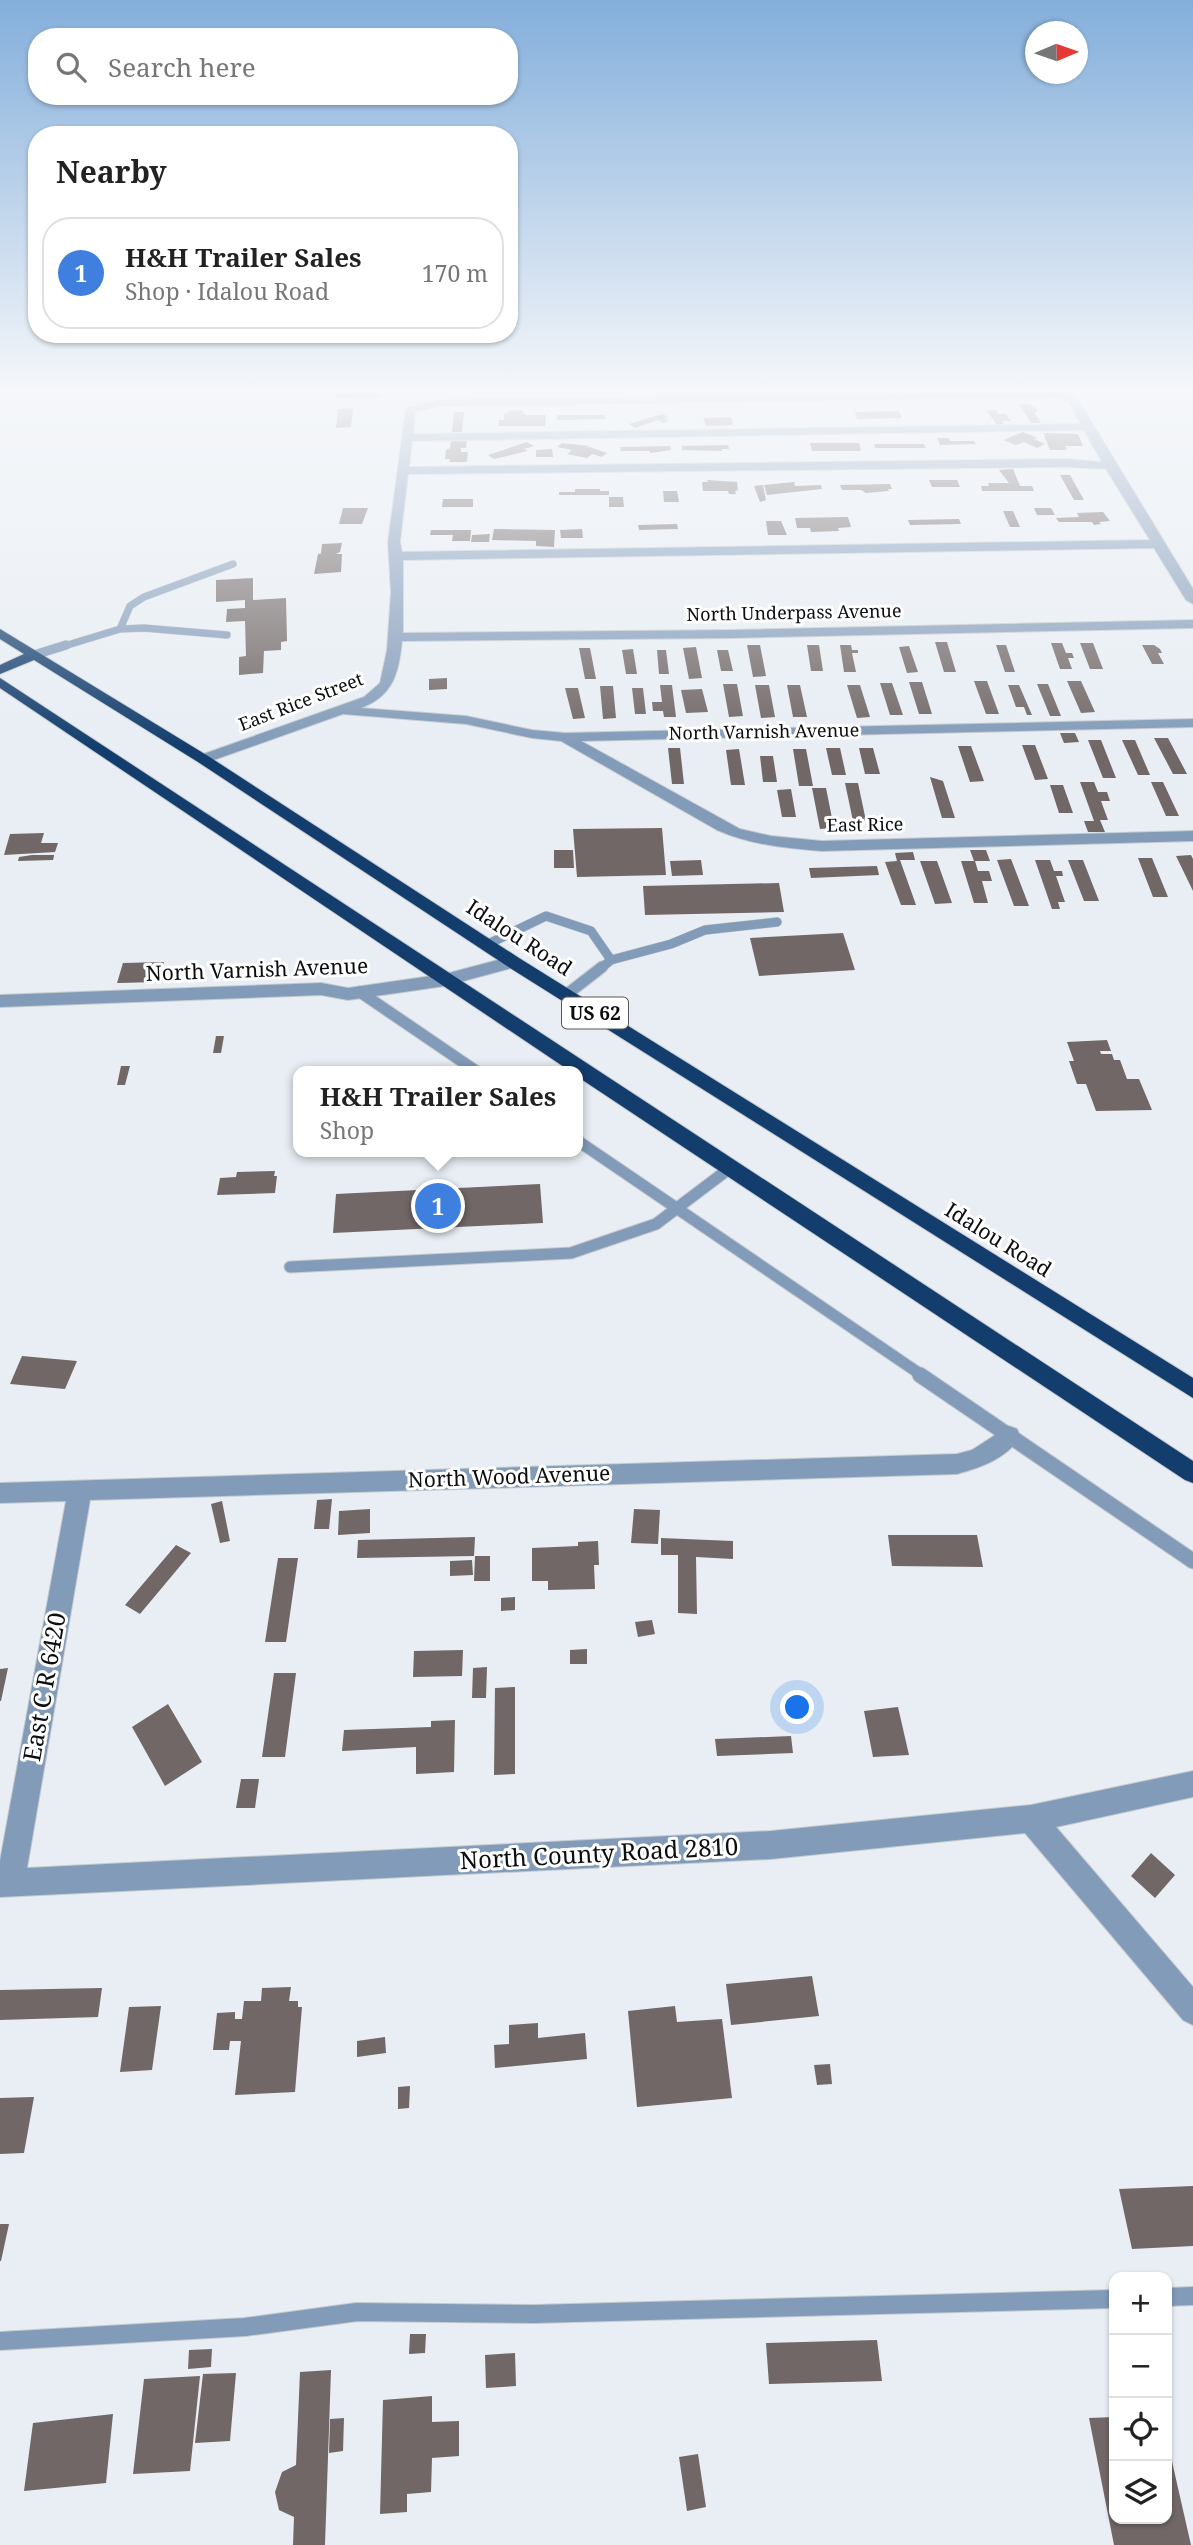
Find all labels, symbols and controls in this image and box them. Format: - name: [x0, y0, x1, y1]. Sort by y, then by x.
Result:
- north arrow: [1025, 21, 1088, 84]
- search box: [28, 28, 518, 105]
- icon: search: [52, 48, 90, 86]
- text: Search here: [108, 49, 256, 85]
- text: Nearby: [56, 151, 167, 192]
- text: H&H Trailer Sales: [125, 239, 362, 275]
- text: 1: [75, 257, 88, 289]
- text: 170 m: [422, 257, 488, 289]
- text: Shop · Idalou Road: [125, 275, 329, 307]
- street label: North Underpass Avenue: [686, 598, 902, 626]
- street label: East Rice Street: [235, 666, 366, 736]
- street label: North Varnish Avenue: [668, 717, 860, 745]
- street label: East Rice: [827, 811, 903, 837]
- street label: Idalou Road: [461, 893, 578, 982]
- street label: North Varnish Avenue: [145, 951, 369, 987]
- road number: US 62: [562, 998, 628, 1028]
- popup: [293, 1066, 583, 1157]
- text: H&H Trailer Sales: [320, 1078, 556, 1114]
- text: Shop: [320, 1114, 374, 1146]
- pin: 1: [415, 1180, 461, 1232]
- street label: Idalou Road: [940, 1195, 1057, 1283]
- street label: North Wood Avenue: [407, 1458, 611, 1494]
- street label: East C R 6420: [14, 1610, 73, 1764]
- your location: [780, 1690, 814, 1724]
- street label: North County Road 2810: [459, 1829, 739, 1876]
- map controls: [1109, 2272, 1172, 2524]
- button: +: [1109, 2272, 1172, 2335]
- button: −: [1109, 2335, 1172, 2398]
- button: locate: [1109, 2398, 1172, 2461]
- button: layers: [1109, 2461, 1172, 2524]

